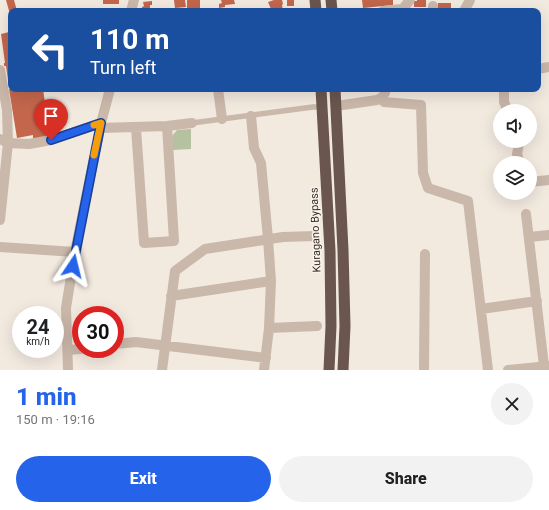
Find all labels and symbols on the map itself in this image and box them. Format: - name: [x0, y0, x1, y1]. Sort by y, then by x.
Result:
- pin: [34, 99, 68, 140]
- street label: Kuragano Bypass: [308, 187, 323, 273]
- position arrow: [52, 245, 94, 287]
- speed limit sign: 30: [72, 306, 124, 358]

